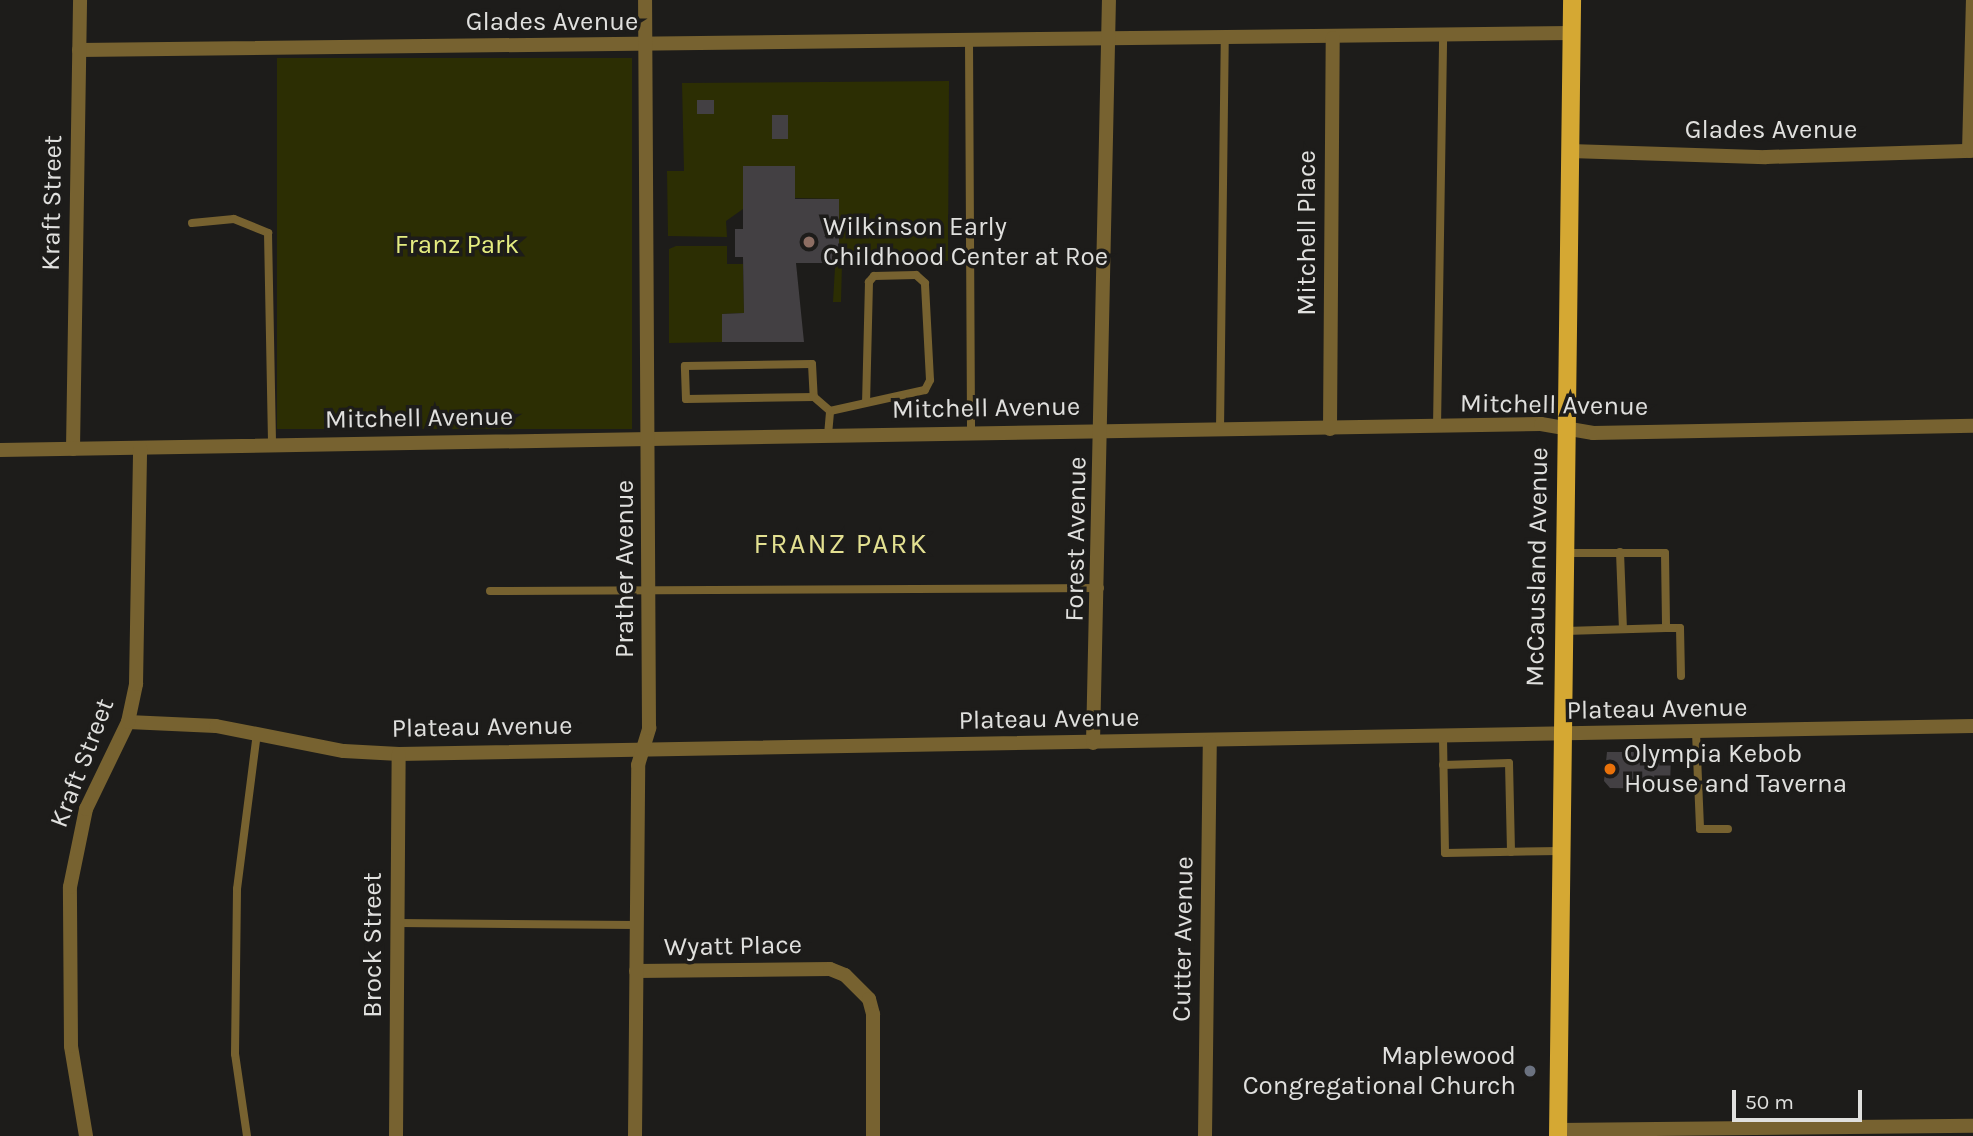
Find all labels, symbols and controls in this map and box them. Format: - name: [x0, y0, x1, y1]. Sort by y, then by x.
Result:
- street label: Glades Avenue: [466, 6, 638, 38]
- street label: Glades Avenue: [1685, 114, 1857, 146]
- street label: Kraft Street: [35, 135, 69, 271]
- street label: Mitchell Place: [1291, 150, 1323, 316]
- place label: Wilkinson Early Childhood Center at Roe: [823, 211, 1108, 272]
- park label: Franz Park: [395, 229, 519, 261]
- marker: Wilkinson Early Childhood Center at Roe: [801, 234, 817, 250]
- street label: Mitchell Avenue: [1460, 388, 1648, 422]
- street label: Mitchell Avenue: [892, 391, 1080, 425]
- street label: Mitchell Avenue: [325, 401, 513, 435]
- street label: McCausland Avenue: [1519, 447, 1555, 687]
- street label: Forest Avenue: [1059, 456, 1093, 622]
- street label: Prather Avenue: [609, 480, 641, 658]
- district label: FRANZ PARK: [755, 527, 927, 561]
- street label: Plateau Avenue: [1566, 692, 1748, 726]
- street label: Kraft Street: [43, 694, 121, 832]
- street label: Plateau Avenue: [958, 702, 1140, 736]
- street label: Plateau Avenue: [391, 710, 573, 744]
- place label: Olympia Kebob House and Taverna: [1624, 738, 1847, 800]
- marker: Olympia Kebob House and Taverna: [1602, 761, 1618, 777]
- street label: Cutter Avenue: [1166, 856, 1200, 1022]
- street label: Brock Street: [357, 872, 389, 1018]
- street label: Wyatt Place: [664, 929, 802, 963]
- place label: Maplewood Congregational Church: [1243, 1040, 1516, 1102]
- marker: Maplewood Congregational Church: [1522, 1063, 1538, 1079]
- scale bar: [1735, 1076, 1864, 1120]
- text: 50 m: [1745, 1090, 1794, 1114]

